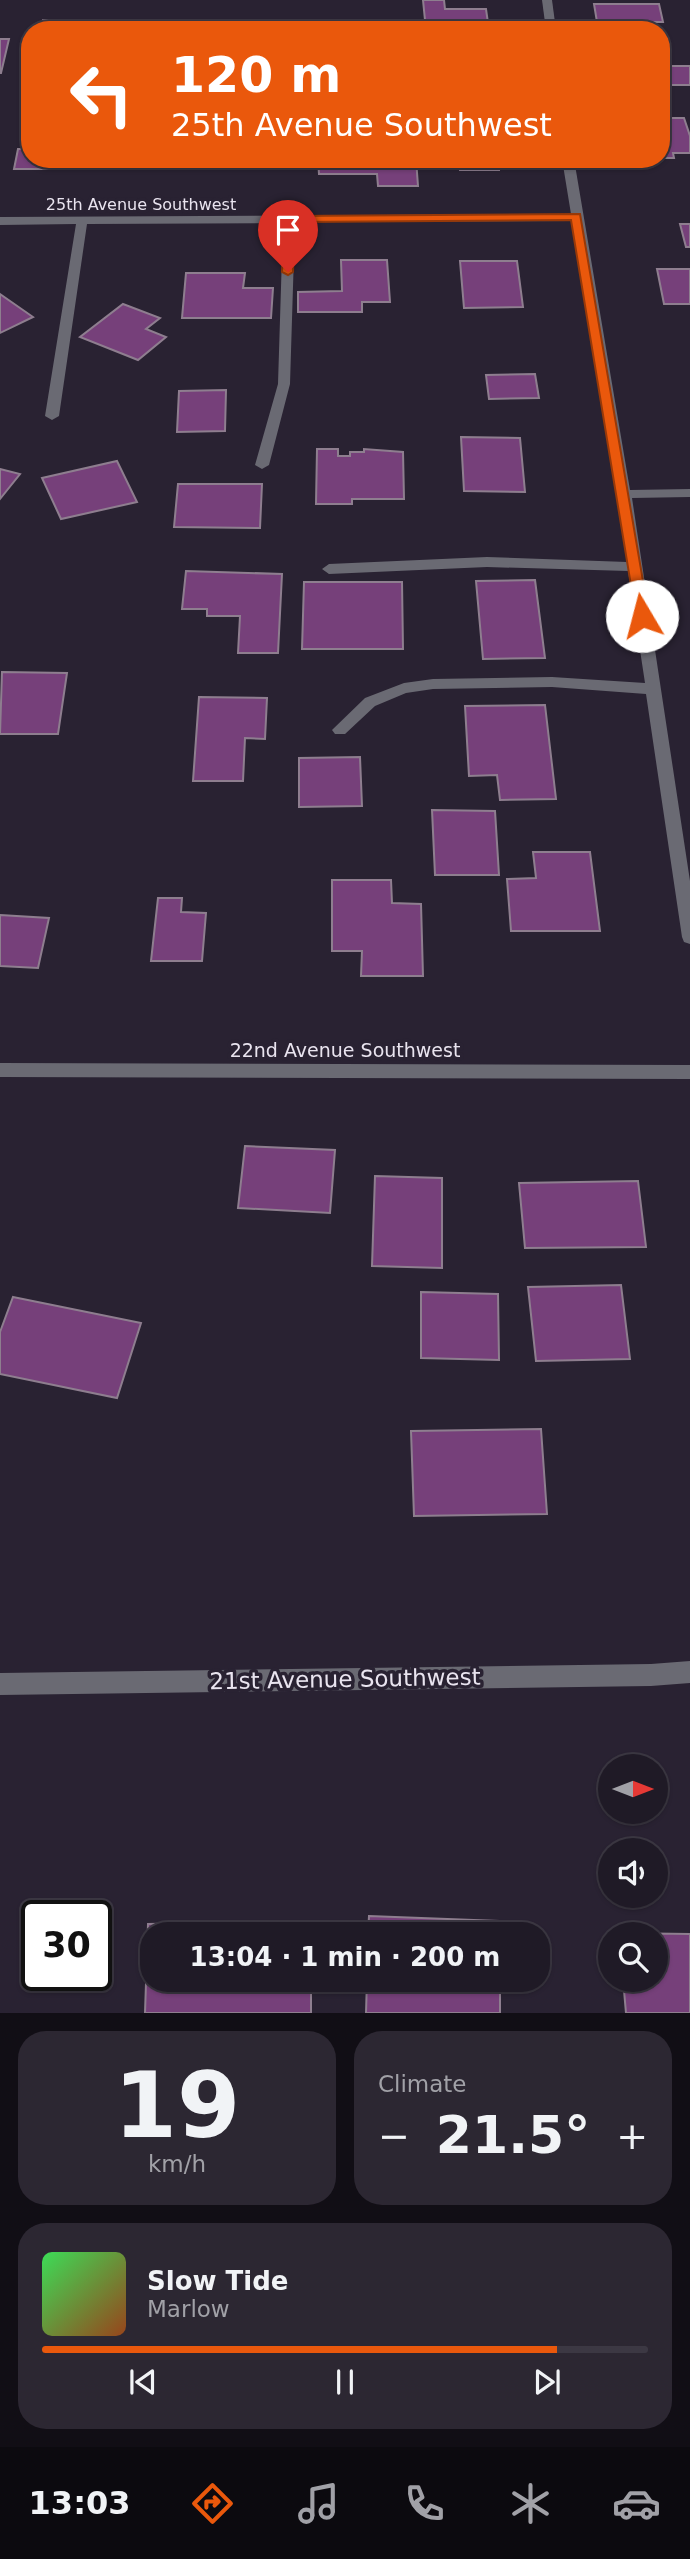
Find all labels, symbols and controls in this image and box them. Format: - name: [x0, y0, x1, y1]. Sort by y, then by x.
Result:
- text: 120 m: [171, 47, 341, 104]
- icon: left: [56, 49, 147, 140]
- text: 25th Avenue Southwest: [171, 106, 552, 144]
- street label: 25th Avenue Southwest: [46, 195, 236, 214]
- pin: [258, 200, 318, 272]
- icon: arrive: [269, 211, 307, 249]
- position arrow: [605, 579, 679, 653]
- street label: 22nd Avenue Southwest: [230, 1039, 460, 1061]
- street label: 21st Avenue Southwest: [209, 1664, 481, 1694]
- north arrow: [598, 1754, 668, 1824]
- map controls: [598, 1754, 668, 1992]
- button: sound: [598, 1838, 668, 1908]
- speed limit sign: 30: [21, 1900, 112, 1991]
- button: search: [598, 1922, 668, 1992]
- text: 13:04 · 1 min · 200 m: [190, 1942, 500, 1972]
- text: 19: [114, 2053, 240, 2158]
- text: Climate: [378, 2071, 467, 2097]
- text: 21.5°: [436, 2105, 590, 2165]
- text: −: [378, 2114, 410, 2158]
- text: +: [616, 2114, 648, 2158]
- text: km/h: [148, 2151, 206, 2177]
- text: Slow Tide: [147, 2266, 288, 2296]
- text: Marlow: [147, 2296, 230, 2322]
- icon: previous: [124, 2363, 162, 2401]
- icon: pause: [326, 2363, 364, 2401]
- icon: next: [528, 2363, 566, 2401]
- icon: directions: [188, 2479, 237, 2528]
- icon: music: [294, 2479, 343, 2528]
- icon: phone: [400, 2479, 449, 2528]
- icon: climate: [506, 2479, 555, 2528]
- icon: car: [612, 2479, 661, 2528]
- text: 13:03: [29, 2484, 130, 2522]

